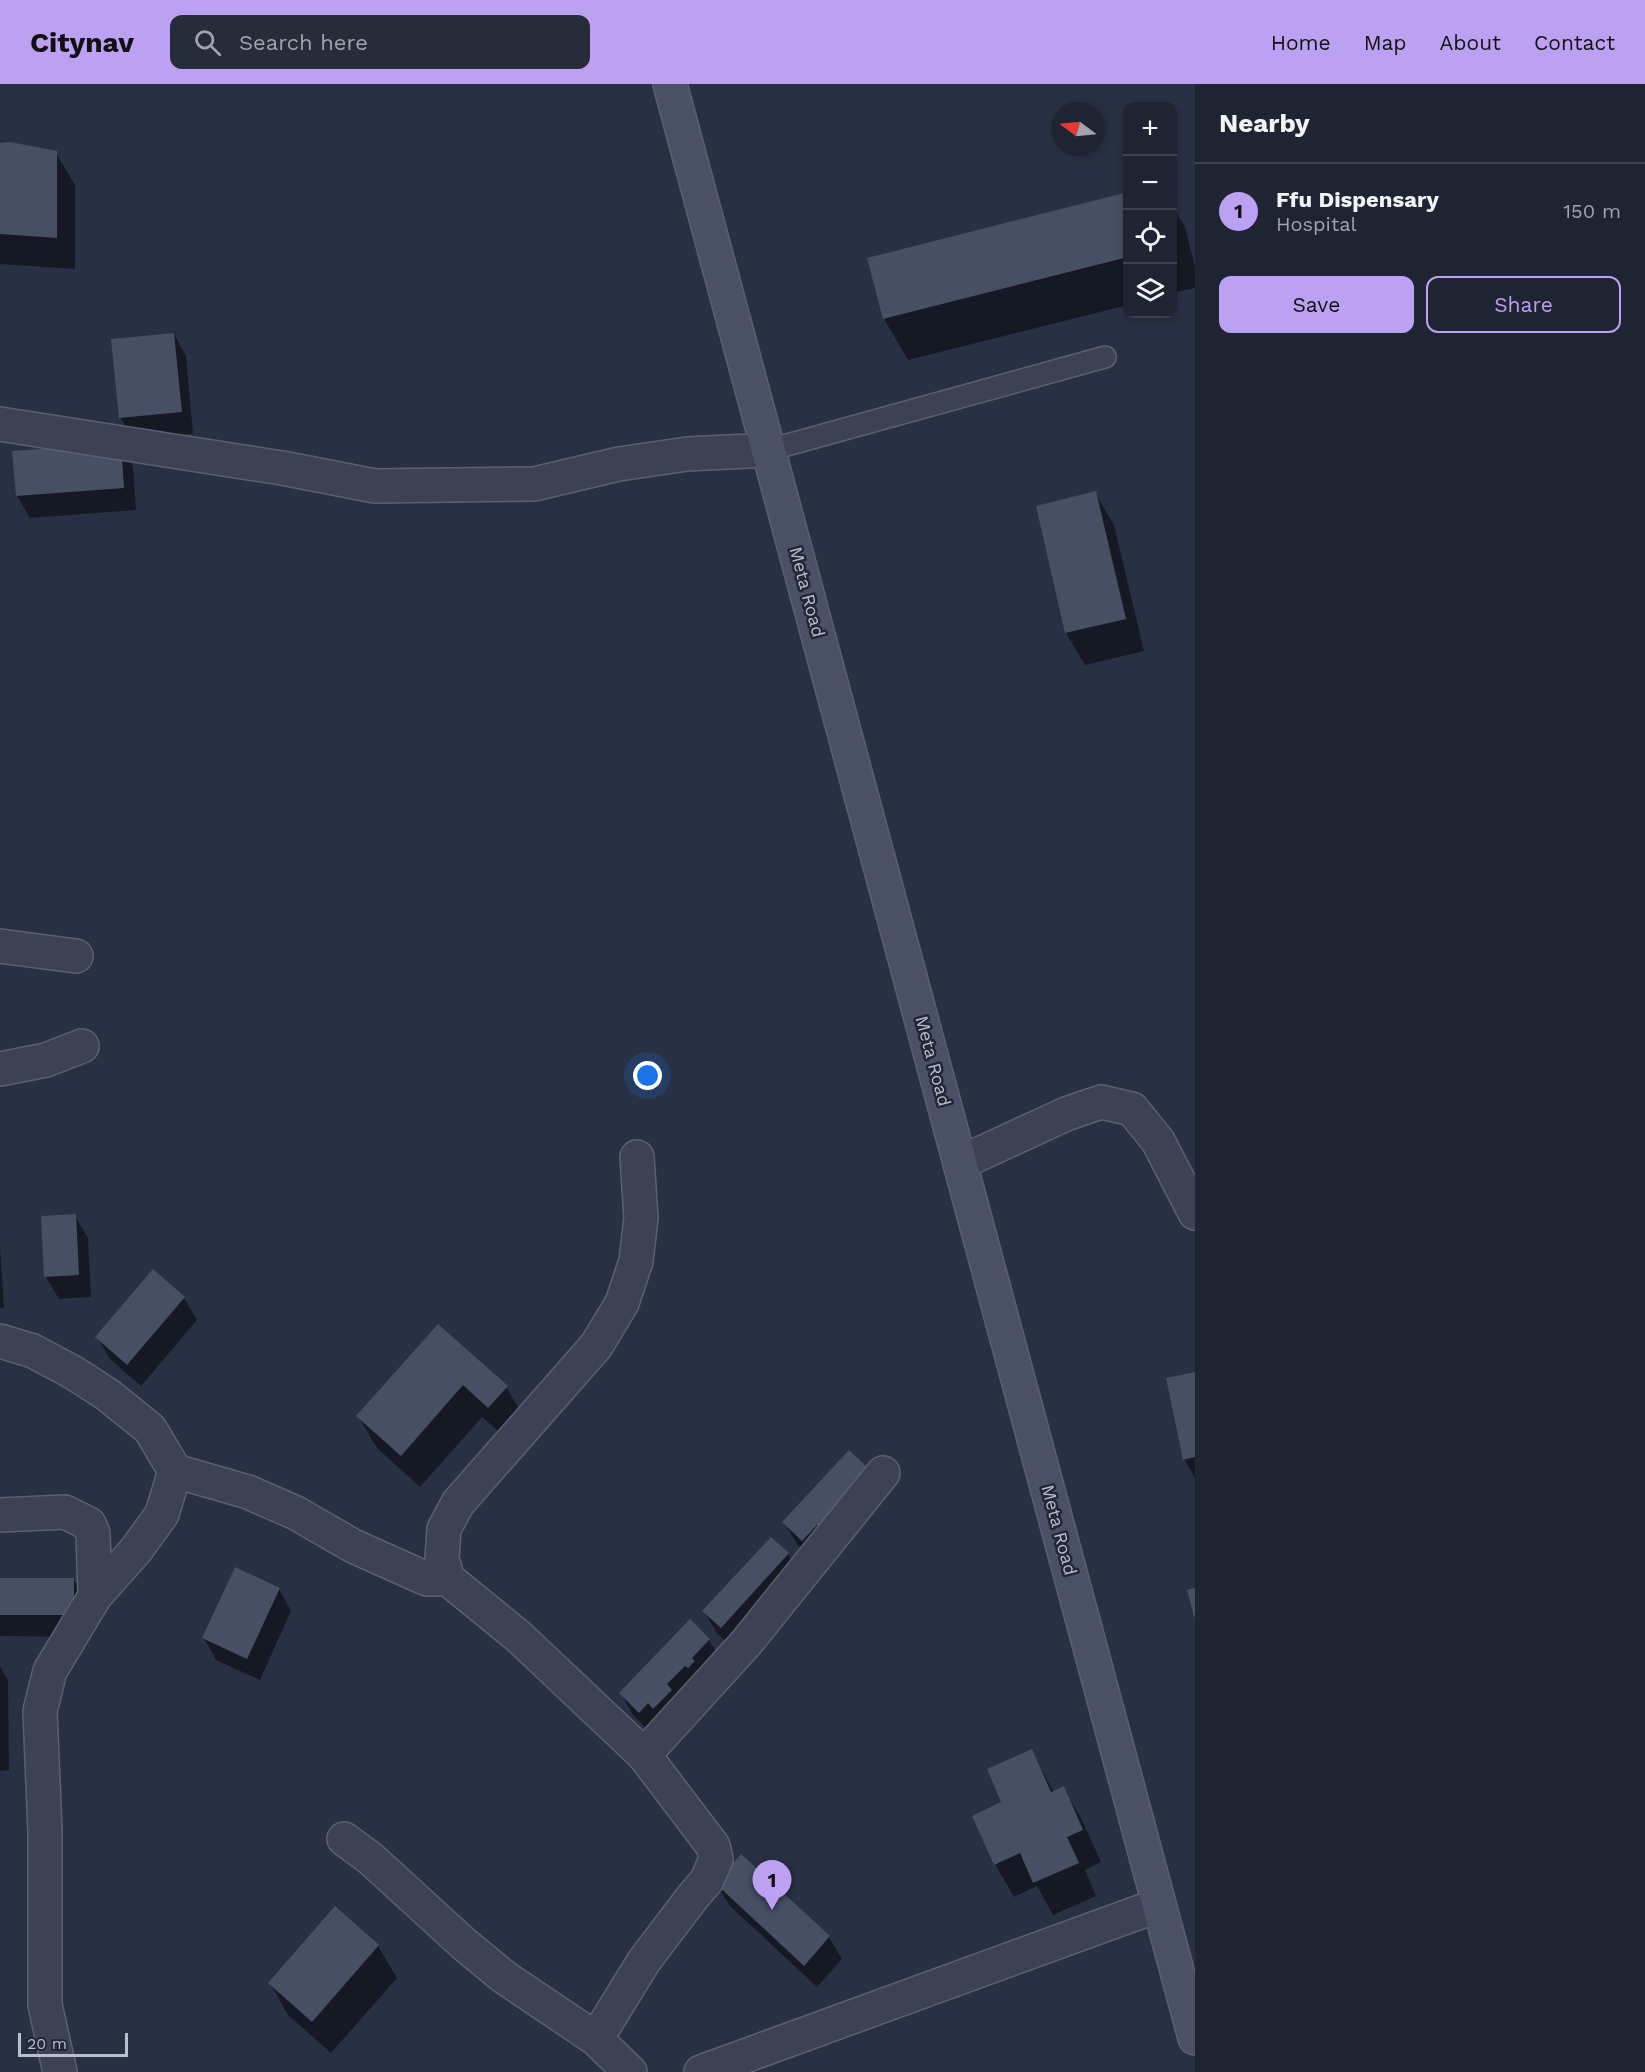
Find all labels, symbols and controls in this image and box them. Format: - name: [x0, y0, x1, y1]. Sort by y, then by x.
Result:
- search box: [170, 15, 590, 69]
- text: Citynav: [30, 26, 134, 59]
- icon: search: [191, 26, 224, 59]
- text: Search here: [239, 30, 368, 55]
- text: Home: [1271, 30, 1331, 55]
- text: Map: [1364, 30, 1407, 55]
- text: About: [1440, 30, 1501, 55]
- text: Contact: [1534, 30, 1615, 55]
- north arrow: [1051, 102, 1105, 156]
- map controls: [1123, 102, 1177, 318]
- button: +: [1123, 102, 1177, 156]
- text: Nearby: [1219, 108, 1310, 138]
- button: −: [1123, 156, 1177, 210]
- text: Ffu Dispensary: [1276, 187, 1439, 212]
- text: 1: [1234, 199, 1243, 223]
- text: 150 m: [1563, 199, 1621, 223]
- button: locate: [1123, 210, 1177, 264]
- text: Hospital: [1276, 212, 1357, 236]
- button: layers: [1123, 264, 1177, 318]
- button: Save: [1219, 276, 1414, 333]
- button: Share: [1426, 276, 1621, 333]
- street label: Meta Road: [785, 544, 830, 639]
- street label: Meta Road: [911, 1013, 956, 1108]
- your location: [633, 1061, 662, 1090]
- street label: Meta Road: [1037, 1482, 1082, 1577]
- pin: 1: [752, 1860, 792, 1910]
- scale bar: [18, 2030, 128, 2058]
- text: 20 m: [27, 2034, 67, 2053]

